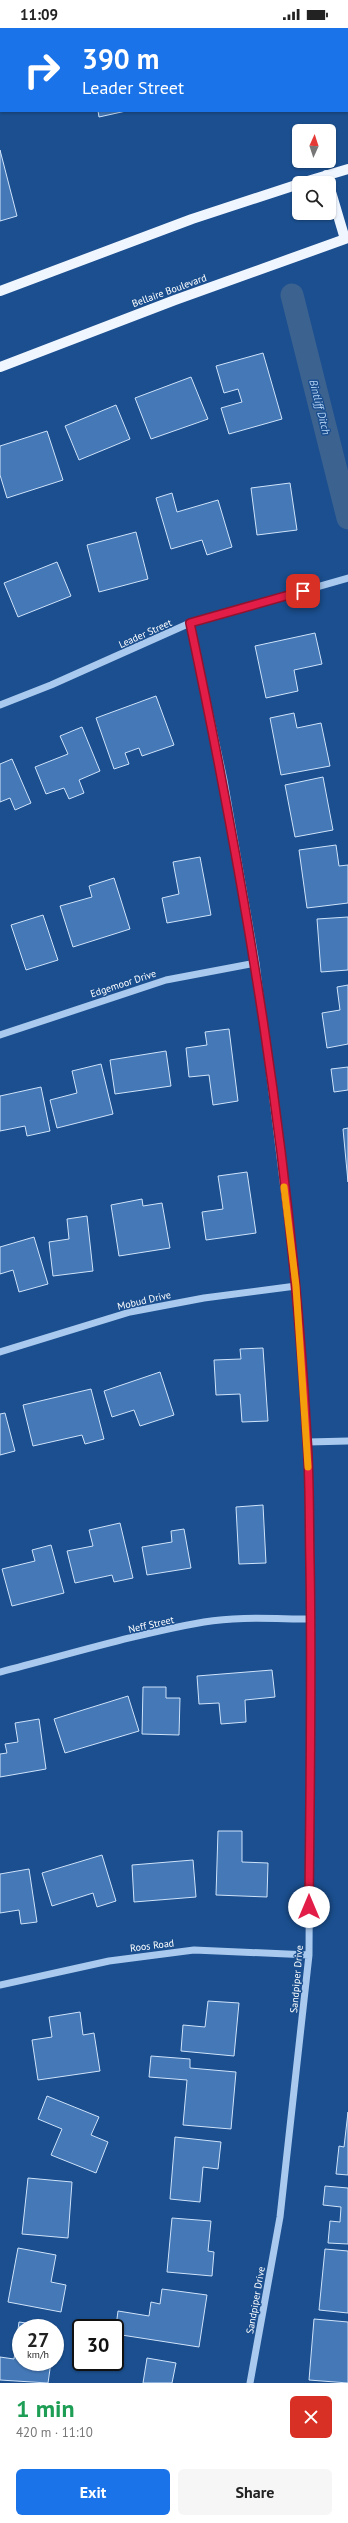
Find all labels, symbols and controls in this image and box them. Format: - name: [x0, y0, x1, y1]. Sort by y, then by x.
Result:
- text: 11:09: [20, 5, 58, 24]
- text: 390 m: [82, 40, 159, 77]
- icon: right: [16, 44, 68, 96]
- text: Leader Street: [82, 76, 184, 99]
- north arrow: [292, 124, 336, 168]
- map controls: [292, 124, 336, 220]
- button: search: [292, 176, 336, 220]
- street label: Bellaire Boulevard: [130, 271, 208, 310]
- water label: Bintliff Ditch: [306, 378, 334, 436]
- pin: [286, 574, 320, 608]
- icon: arrive: [292, 580, 314, 602]
- street label: Leader Street: [117, 616, 174, 651]
- street label: Edgemoor Drive: [89, 967, 158, 1000]
- street label: Mobud Drive: [116, 1288, 172, 1313]
- street label: Neff Street: [127, 1613, 176, 1636]
- position arrow: [288, 1886, 330, 1928]
- street label: Roos Road: [129, 1936, 175, 1955]
- street label: Sandpiper Drive: [287, 1945, 306, 2014]
- street label: Sandpiper Drive: [243, 2265, 268, 2335]
- speed limit sign: 30: [72, 2319, 124, 2371]
- text: 27: [27, 2327, 49, 2353]
- text: km/h: [27, 2348, 49, 2361]
- text: 1 min: [16, 2393, 75, 2424]
- button: close: [290, 2396, 332, 2438]
- text: 420 m · 11:10: [16, 2424, 93, 2441]
- button: Exit: [16, 2469, 170, 2515]
- button: Share: [178, 2469, 332, 2515]

